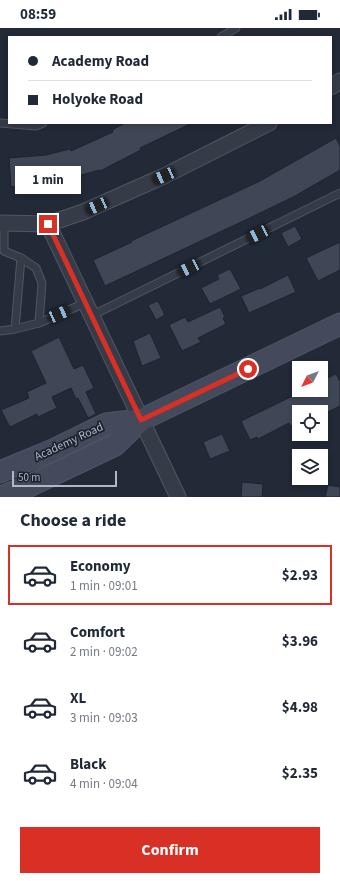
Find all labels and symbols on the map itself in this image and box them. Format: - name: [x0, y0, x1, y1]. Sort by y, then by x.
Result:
- callout: 1 min: [15, 166, 81, 194]
- car: [151, 166, 177, 186]
- car: [84, 196, 110, 216]
- route end: [39, 215, 57, 233]
- car: [245, 223, 271, 245]
- car: [176, 257, 202, 279]
- car: [46, 304, 72, 324]
- route start: [239, 360, 257, 378]
- north arrow: [292, 361, 328, 397]
- street label: Academy Road: [32, 419, 106, 465]
- scale bar: [12, 469, 117, 488]

